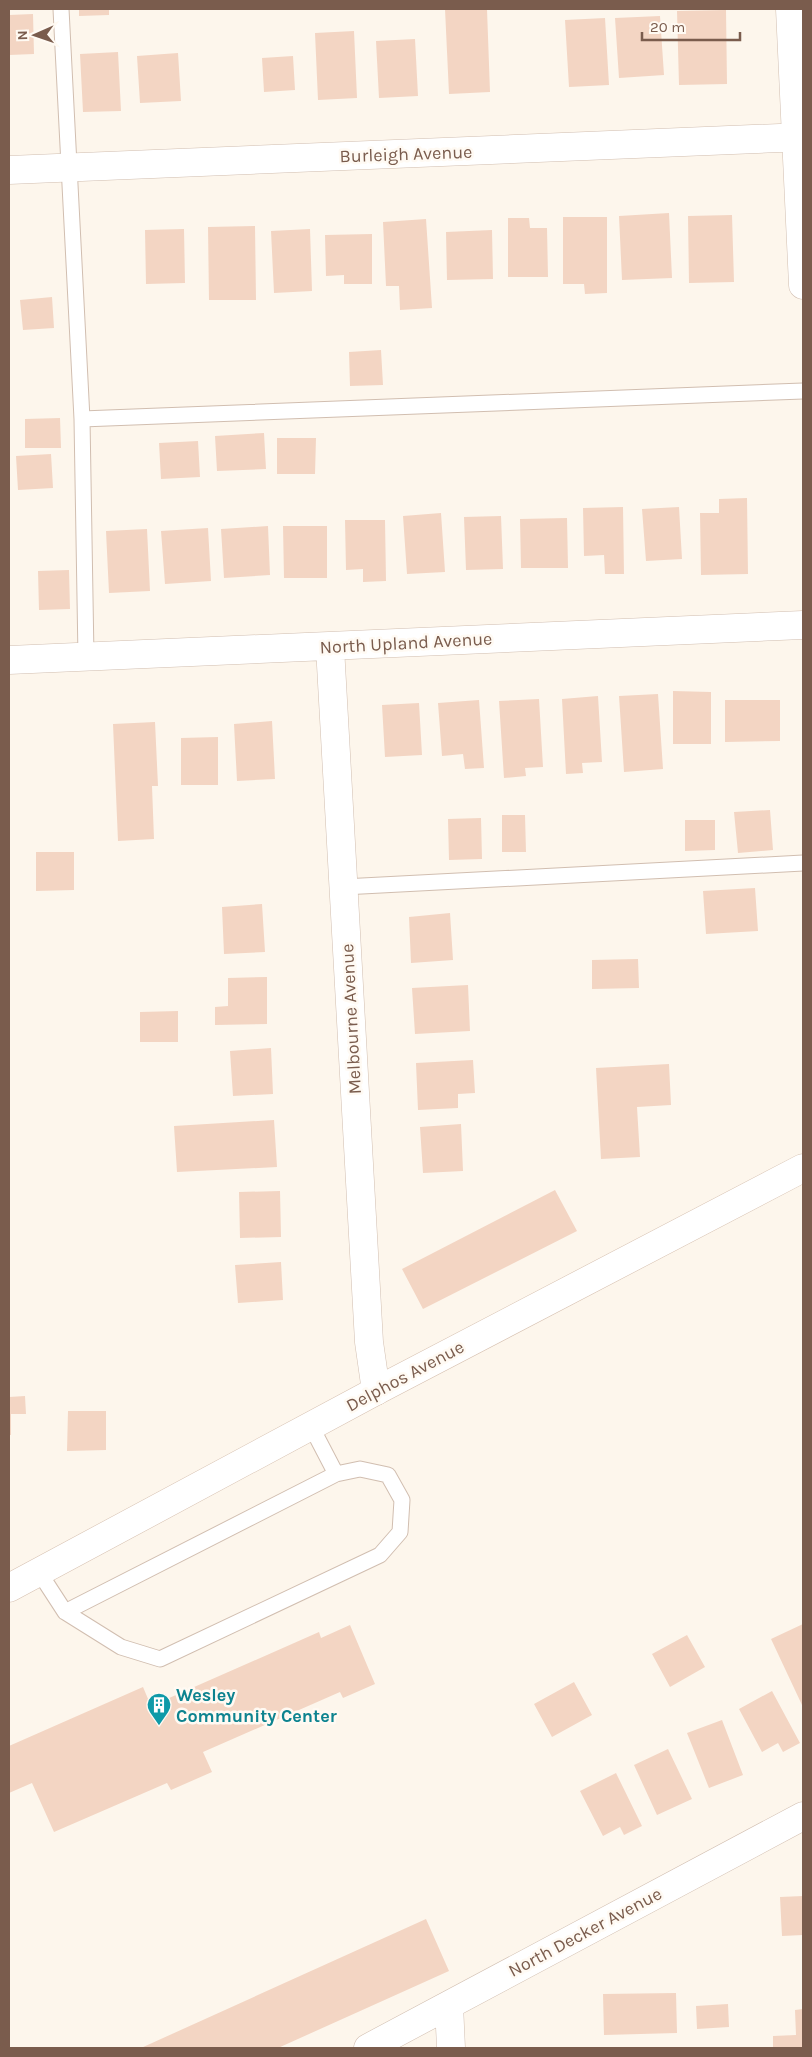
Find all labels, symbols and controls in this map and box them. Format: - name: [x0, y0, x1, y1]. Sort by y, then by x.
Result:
- north arrow: [10, 10, 60, 60]
- scale bar: [642, 10, 740, 42]
- text: 20 m: [650, 18, 685, 36]
- text: N: [14, 30, 31, 41]
- street label: Burleigh Avenue: [339, 141, 473, 167]
- street label: North Upland Avenue: [319, 627, 493, 659]
- street label: Melbourne Avenue: [336, 943, 366, 1095]
- street label: Delphos Avenue: [342, 1336, 468, 1416]
- place label: Wesley Community Center: [176, 1684, 337, 1727]
- building icon: Wesley Community Center: [146, 1692, 172, 1726]
- street label: North Decker Avenue: [505, 1882, 665, 1982]

